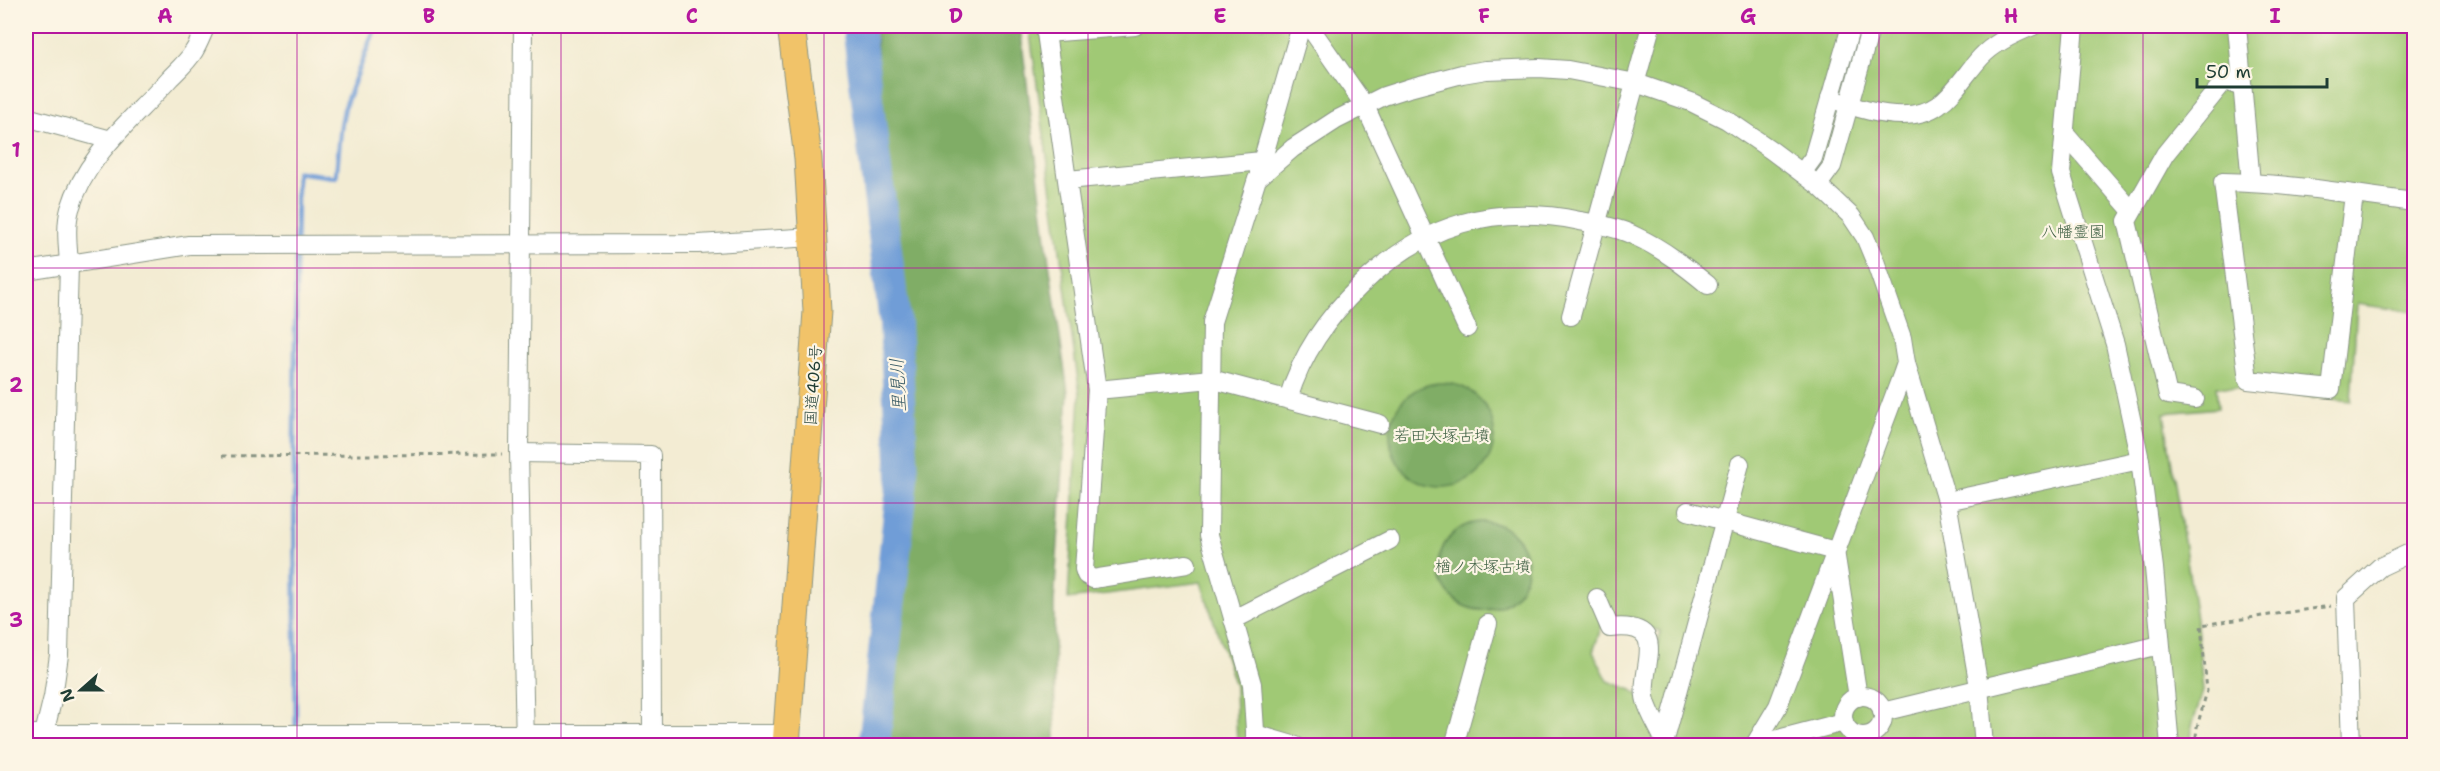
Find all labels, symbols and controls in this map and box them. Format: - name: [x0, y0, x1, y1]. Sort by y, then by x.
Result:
- text: A: [157, 3, 173, 29]
- text: B: [423, 3, 435, 29]
- text: C: [686, 3, 698, 29]
- text: D: [949, 3, 963, 29]
- text: E: [1213, 3, 1227, 29]
- text: F: [1478, 3, 1490, 29]
- text: G: [1740, 3, 1756, 29]
- text: H: [2004, 3, 2018, 29]
- text: I: [2269, 3, 2281, 29]
- scale bar: [2197, 51, 2328, 89]
- text: 50 m: [2206, 60, 2251, 84]
- text: 1: [11, 137, 21, 163]
- park label: 八幡霊園: [2041, 221, 2105, 242]
- street label: 国道406号: [800, 344, 826, 426]
- water label: 里見川: [885, 357, 911, 413]
- text: 2: [9, 372, 23, 398]
- park label: 若田大塚古墳: [1394, 425, 1490, 446]
- park label: 楢ノ木塚古墳: [1435, 556, 1531, 577]
- text: 3: [9, 607, 23, 633]
- north arrow: [51, 660, 111, 720]
- text: N: [55, 686, 80, 705]

